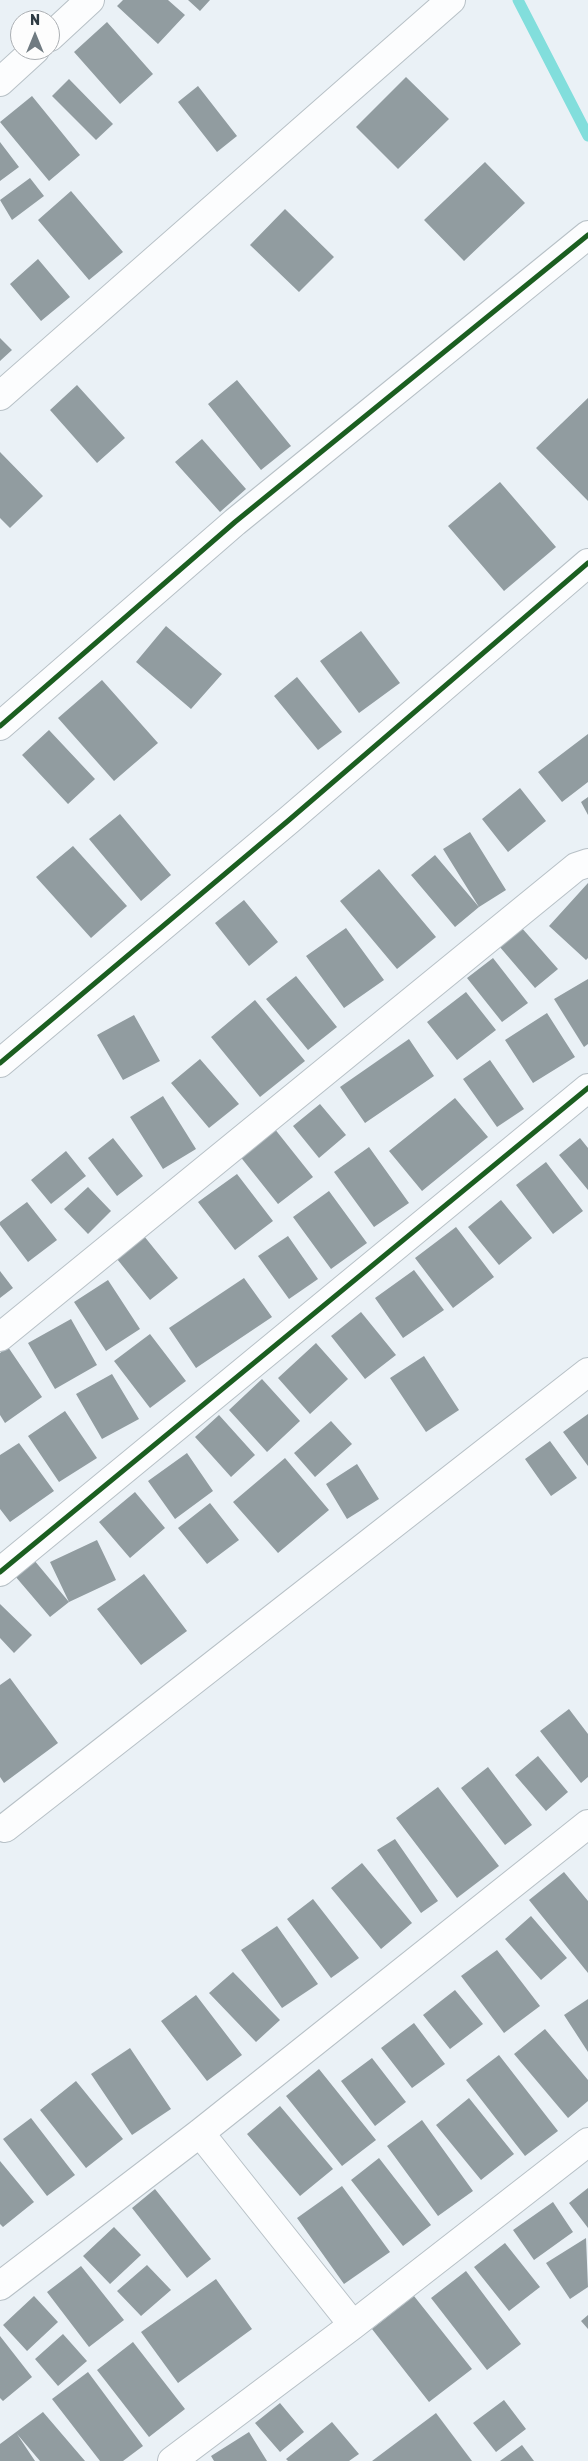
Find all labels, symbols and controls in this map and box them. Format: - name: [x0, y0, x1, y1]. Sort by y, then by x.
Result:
- north arrow: [10, 10, 60, 60]
- text: N: [30, 12, 40, 29]

